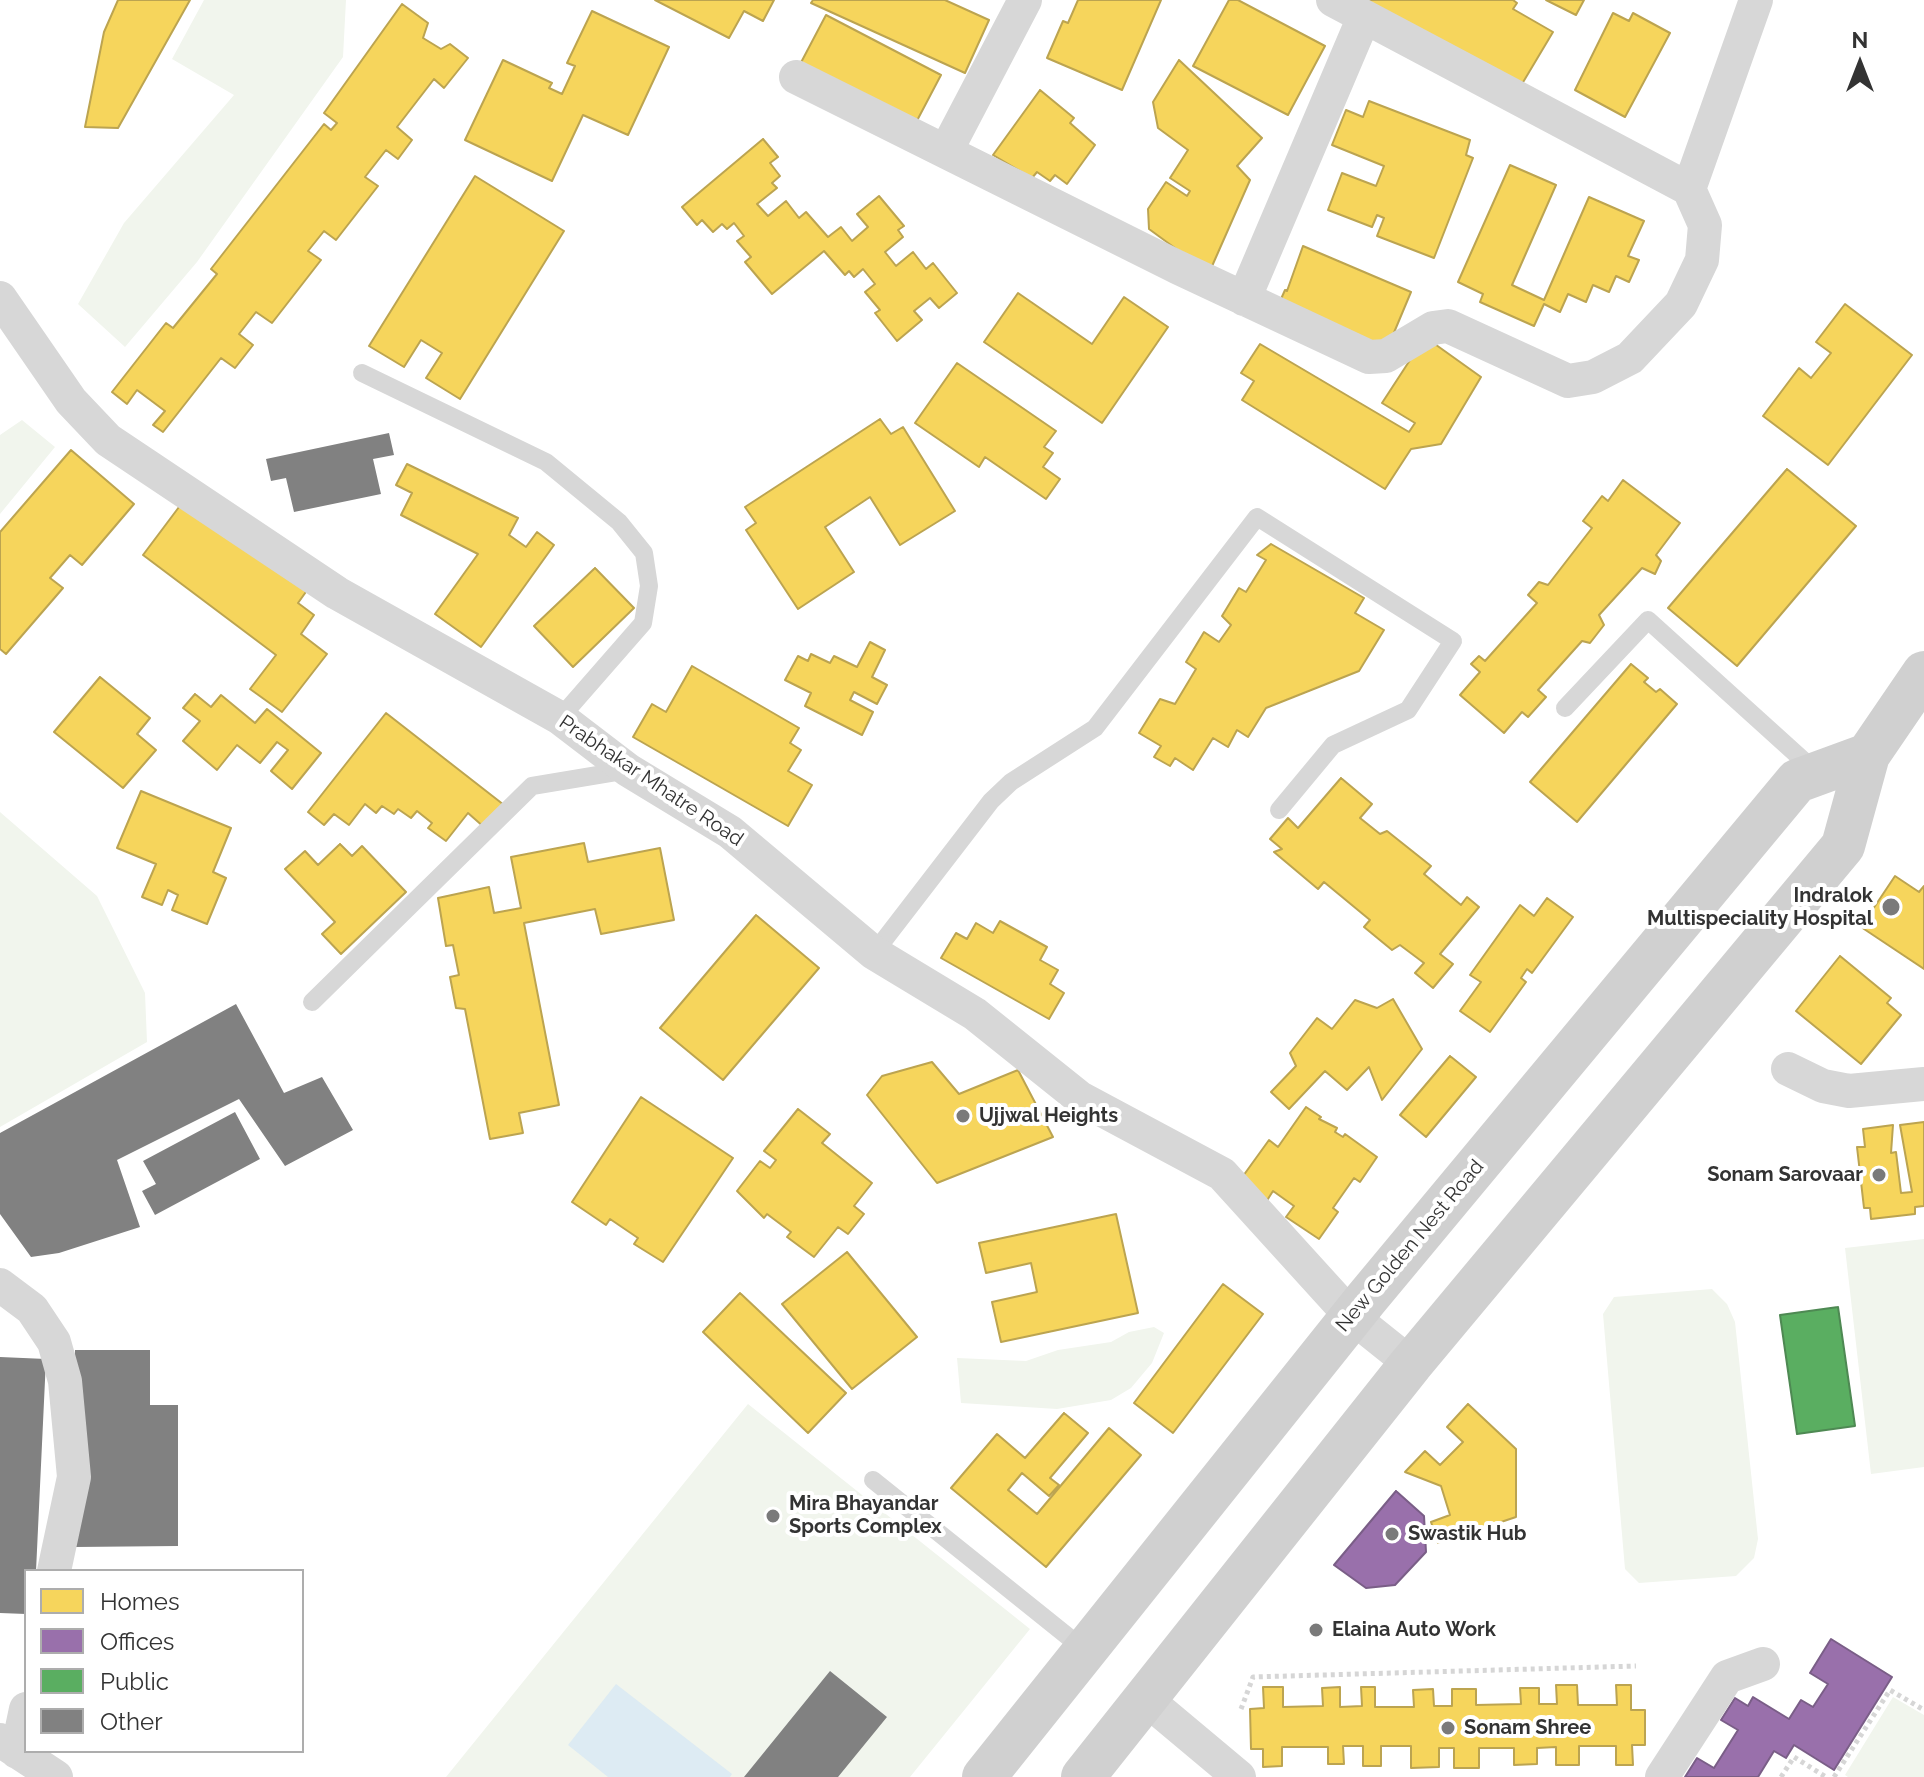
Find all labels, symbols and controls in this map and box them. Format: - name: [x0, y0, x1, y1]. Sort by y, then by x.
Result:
- north arrow: [1820, 24, 1900, 104]
- text: N: [1852, 27, 1868, 53]
- street label: Prabhakar Mhatre Road: [554, 710, 748, 852]
- place label: Indralok Multispeciality Hospital: [1647, 884, 1873, 931]
- marker: Indralok Multispeciality Hospital: [1880, 896, 1902, 918]
- place label: Ujjwal Heights: [979, 1104, 1118, 1128]
- marker: Ujjwal Heights: [954, 1107, 972, 1125]
- street label: New Golden Nest Road: [1331, 1155, 1489, 1337]
- place label: Sonam Sarovaar: [1707, 1163, 1863, 1187]
- marker: Sonam Sarovaar: [1870, 1166, 1888, 1184]
- place label: Mira Bhayandar Sports Complex: [789, 1492, 942, 1539]
- marker: Mira Bhayandar Sports Complex: [764, 1507, 782, 1525]
- place label: Swastik Hub: [1408, 1522, 1526, 1546]
- marker: Swastik Hub: [1383, 1525, 1401, 1543]
- legend: [24, 1569, 304, 1753]
- text: Homes: [100, 1587, 180, 1616]
- place label: Elaina Auto Work: [1332, 1618, 1496, 1642]
- marker: Elaina Auto Work: [1307, 1621, 1325, 1639]
- text: Offices: [100, 1627, 174, 1656]
- text: Public: [100, 1667, 169, 1696]
- text: Other: [100, 1707, 163, 1736]
- place label: Sonam Shree: [1464, 1716, 1591, 1740]
- marker: Sonam Shree: [1439, 1719, 1457, 1737]

